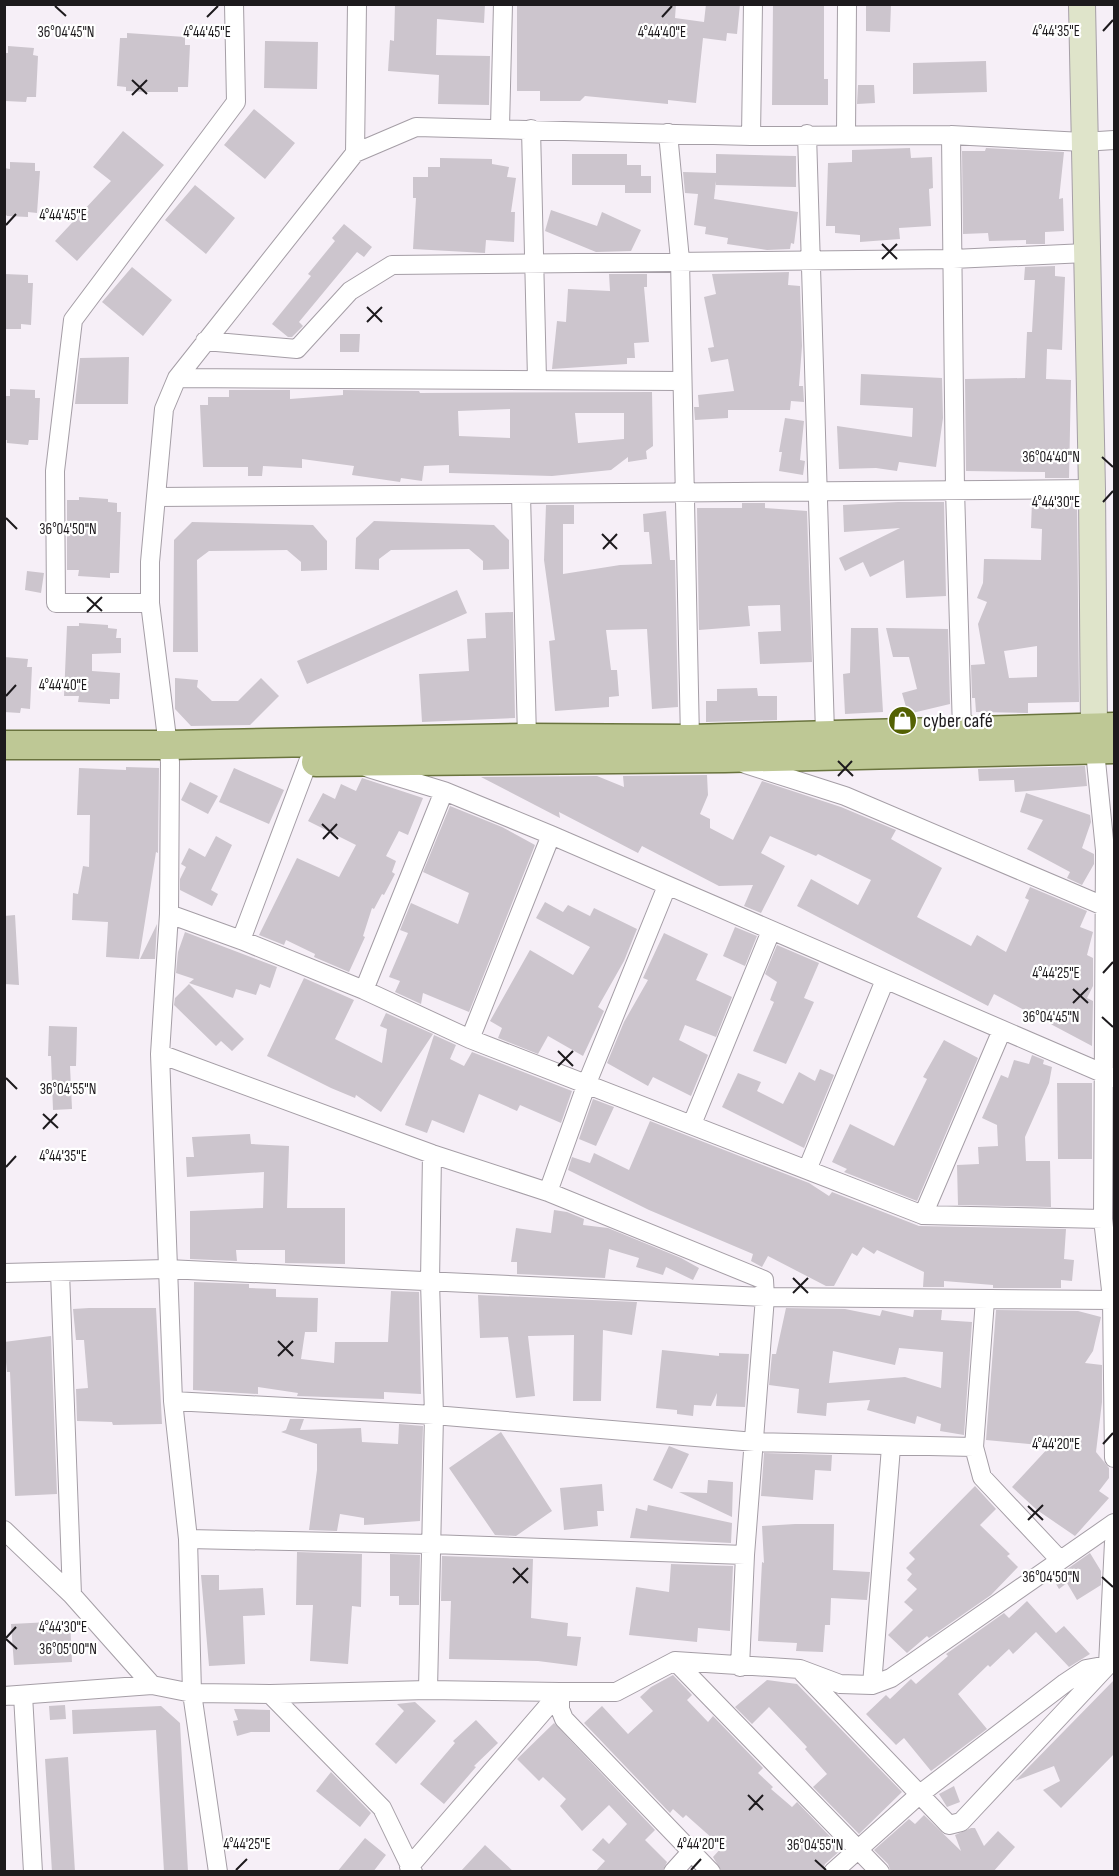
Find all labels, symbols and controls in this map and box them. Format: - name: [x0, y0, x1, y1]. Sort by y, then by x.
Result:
- text: 4°44'35"E: [1032, 22, 1080, 41]
- text: 36°04'45"N: [38, 23, 95, 42]
- text: 4°44'45"E: [183, 23, 231, 42]
- text: 4°44'40"E: [638, 23, 686, 42]
- text: 4°44'45"E: [39, 206, 87, 225]
- text: 36°04'40"N: [1022, 448, 1080, 467]
- text: 4°44'30"E: [1032, 493, 1080, 512]
- text: 36°04'50"N: [39, 520, 97, 539]
- text: 4°44'40"E: [39, 676, 87, 695]
- shop icon: cyber café: [886, 704, 918, 736]
- place label: cyber café: [923, 709, 993, 733]
- text: 4°44'25"E: [1032, 964, 1080, 983]
- text: 36°04'45"N: [1023, 1008, 1080, 1027]
- text: 36°04'55"N: [40, 1080, 96, 1099]
- text: 4°44'35"E: [39, 1147, 87, 1166]
- text: 4°44'20"E: [1032, 1435, 1080, 1454]
- text: 36°04'50"N: [1022, 1568, 1080, 1587]
- text: 4°44'30"E: [39, 1618, 87, 1637]
- text: 36°05'00"N: [39, 1640, 97, 1659]
- text: 4°44'25"E: [223, 1835, 271, 1854]
- text: 4°44'20"E: [677, 1835, 725, 1854]
- text: 36°04'55"N: [787, 1836, 843, 1855]

